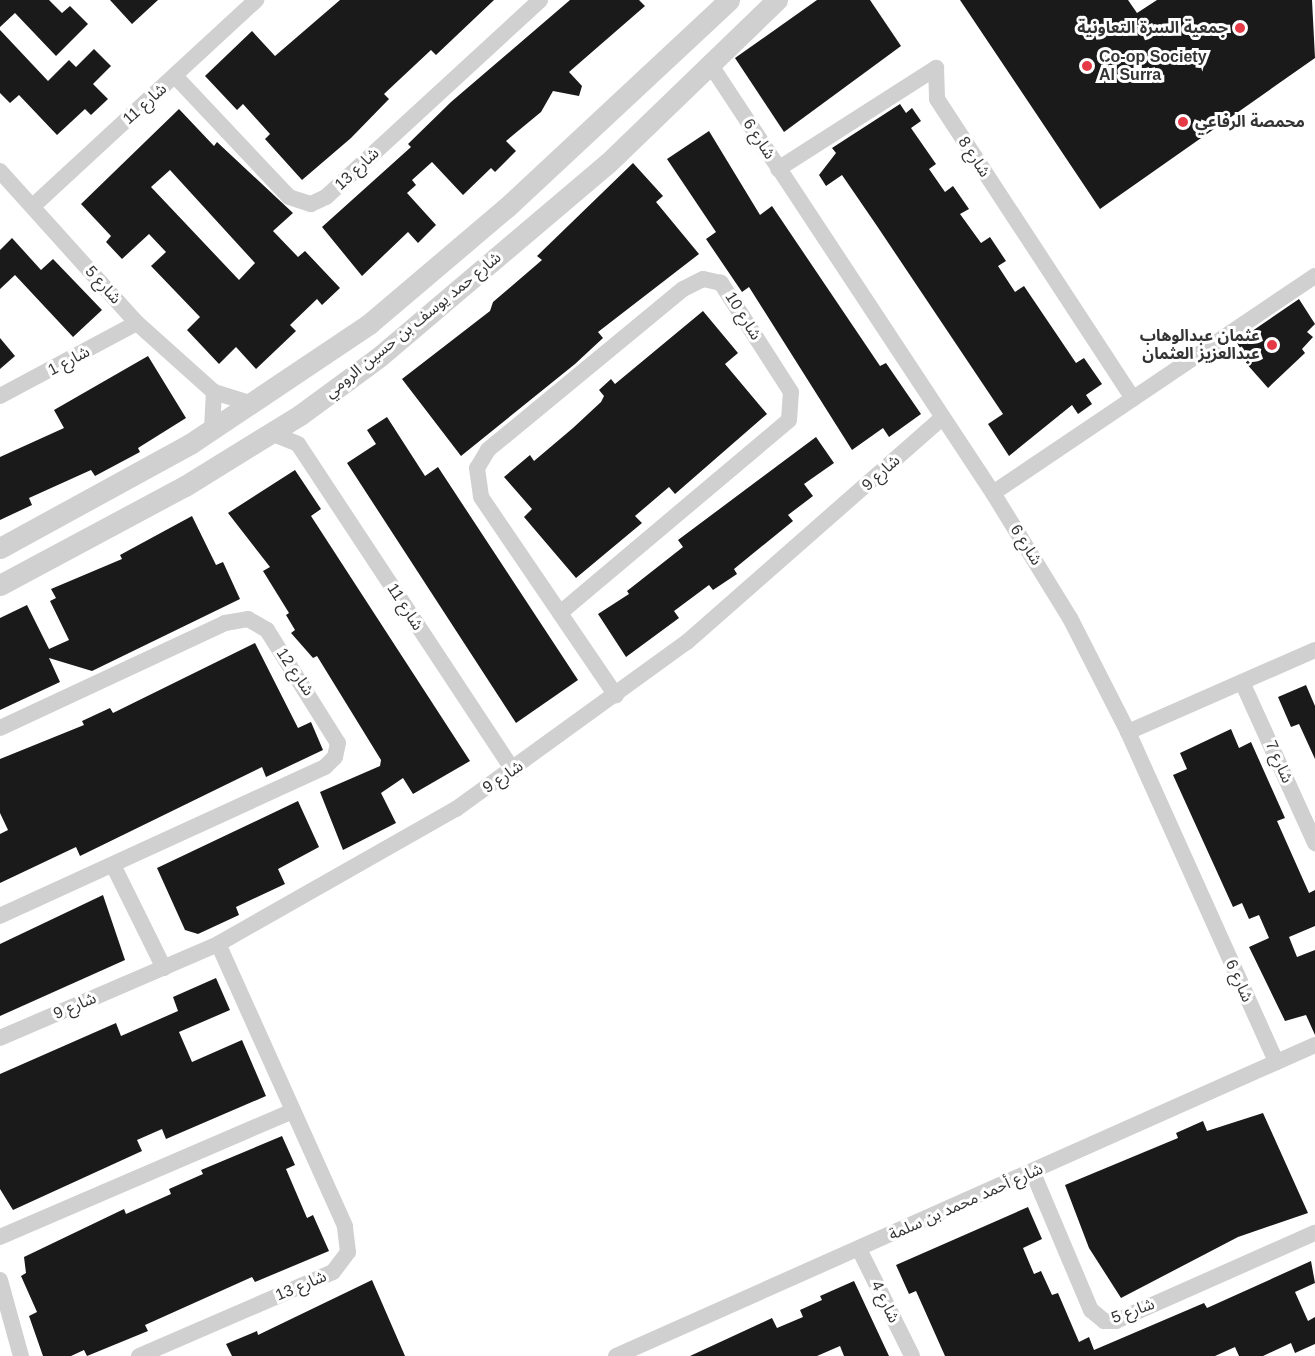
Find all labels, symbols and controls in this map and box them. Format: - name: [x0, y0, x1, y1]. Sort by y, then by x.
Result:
- place label: جمعية السرة التعاونية: [1077, 18, 1228, 38]
- marker: جمعية السرة التعاونية: [1233, 21, 1247, 35]
- place label: Co-op Society Al Surra: [1099, 47, 1207, 85]
- marker: Co-op Society Al Surra: [1080, 59, 1094, 73]
- street label: شارع 11: [119, 79, 171, 129]
- place label: محمصة الرفاعي: [1195, 112, 1305, 132]
- street label: شارع 6: [739, 115, 779, 163]
- marker: محمصة الرفاعي: [1176, 115, 1190, 129]
- street label: شارع 8: [954, 133, 994, 181]
- street label: شارع 13: [331, 144, 383, 194]
- street label: شارع حمد يوسف بن حسين الرومي: [321, 248, 505, 402]
- street label: شارع 5: [81, 262, 125, 308]
- street label: شارع 10: [721, 288, 765, 344]
- place label: عثمان عبدالوهاب عبدالعزيز العثمان: [1140, 326, 1260, 364]
- marker: عثمان عبدالوهاب عبدالعزيز العثمان: [1265, 338, 1279, 352]
- street label: شارع 1: [45, 342, 93, 380]
- street label: شارع 9: [858, 451, 904, 495]
- street label: شارع 6: [1006, 521, 1046, 569]
- street label: شارع 11: [383, 580, 427, 634]
- street label: شارع 12: [272, 644, 318, 700]
- street label: شارع 7: [1261, 738, 1297, 786]
- street label: شارع 9: [479, 757, 527, 797]
- street label: شارع 6: [1221, 957, 1257, 1005]
- street label: شارع 9: [51, 988, 99, 1024]
- street label: شارع أحمد محمد بن سلمة: [886, 1159, 1046, 1245]
- street label: شارع 13: [273, 1267, 329, 1305]
- street label: شارع 4: [867, 1278, 903, 1326]
- street label: شارع 5: [1109, 1294, 1157, 1328]

